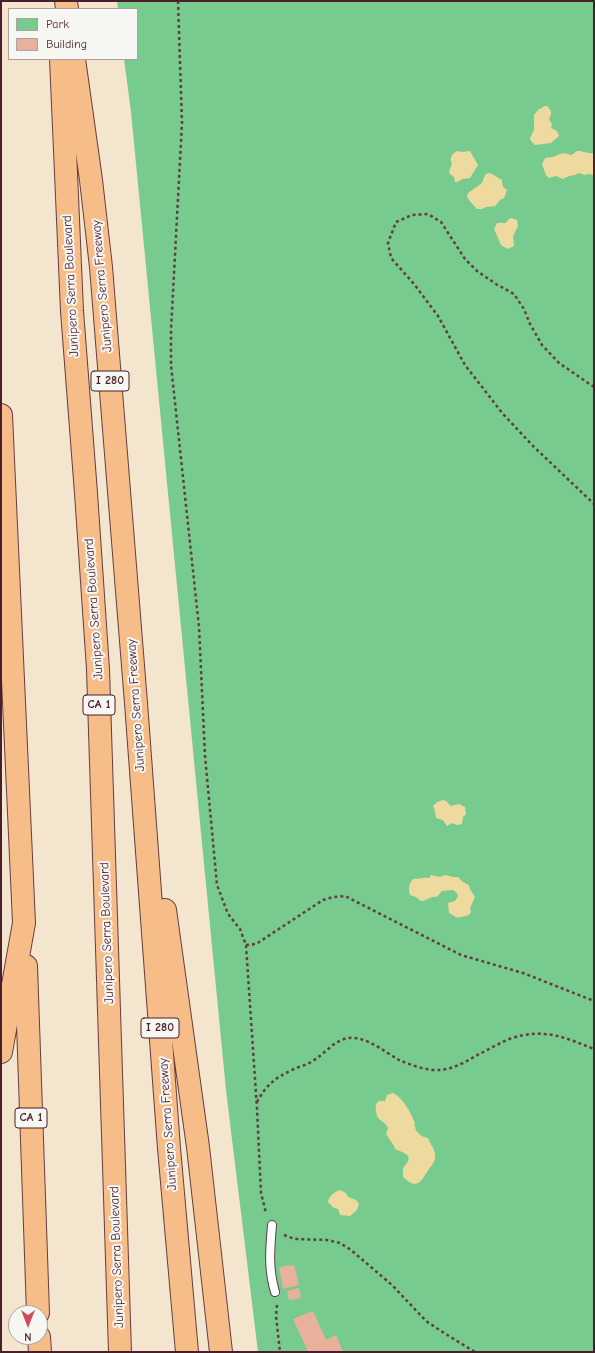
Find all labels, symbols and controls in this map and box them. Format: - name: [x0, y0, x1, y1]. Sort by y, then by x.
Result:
- legend: [8, 8, 138, 60]
- text: Park: [46, 17, 69, 31]
- text: Building: [46, 37, 87, 51]
- street label: Junipero Serra Boulevard: [60, 215, 82, 357]
- street label: Junipero Serra Freeway: [88, 219, 116, 353]
- road number: I 280: [91, 371, 129, 391]
- street label: Junipero Serra Boulevard: [81, 538, 107, 680]
- street label: Junipero Serra Freeway: [124, 638, 148, 772]
- road number: CA 1: [83, 695, 115, 715]
- street label: Junipero Serra Boulevard: [97, 862, 117, 1004]
- road number: I 280: [141, 1018, 179, 1038]
- street label: Junipero Serra Freeway: [156, 1057, 180, 1191]
- road number: CA 1: [15, 1108, 47, 1128]
- street label: Junipero Serra Boulevard: [107, 1186, 127, 1328]
- north arrow: [8, 1305, 48, 1345]
- text: N: [24, 1330, 32, 1343]

